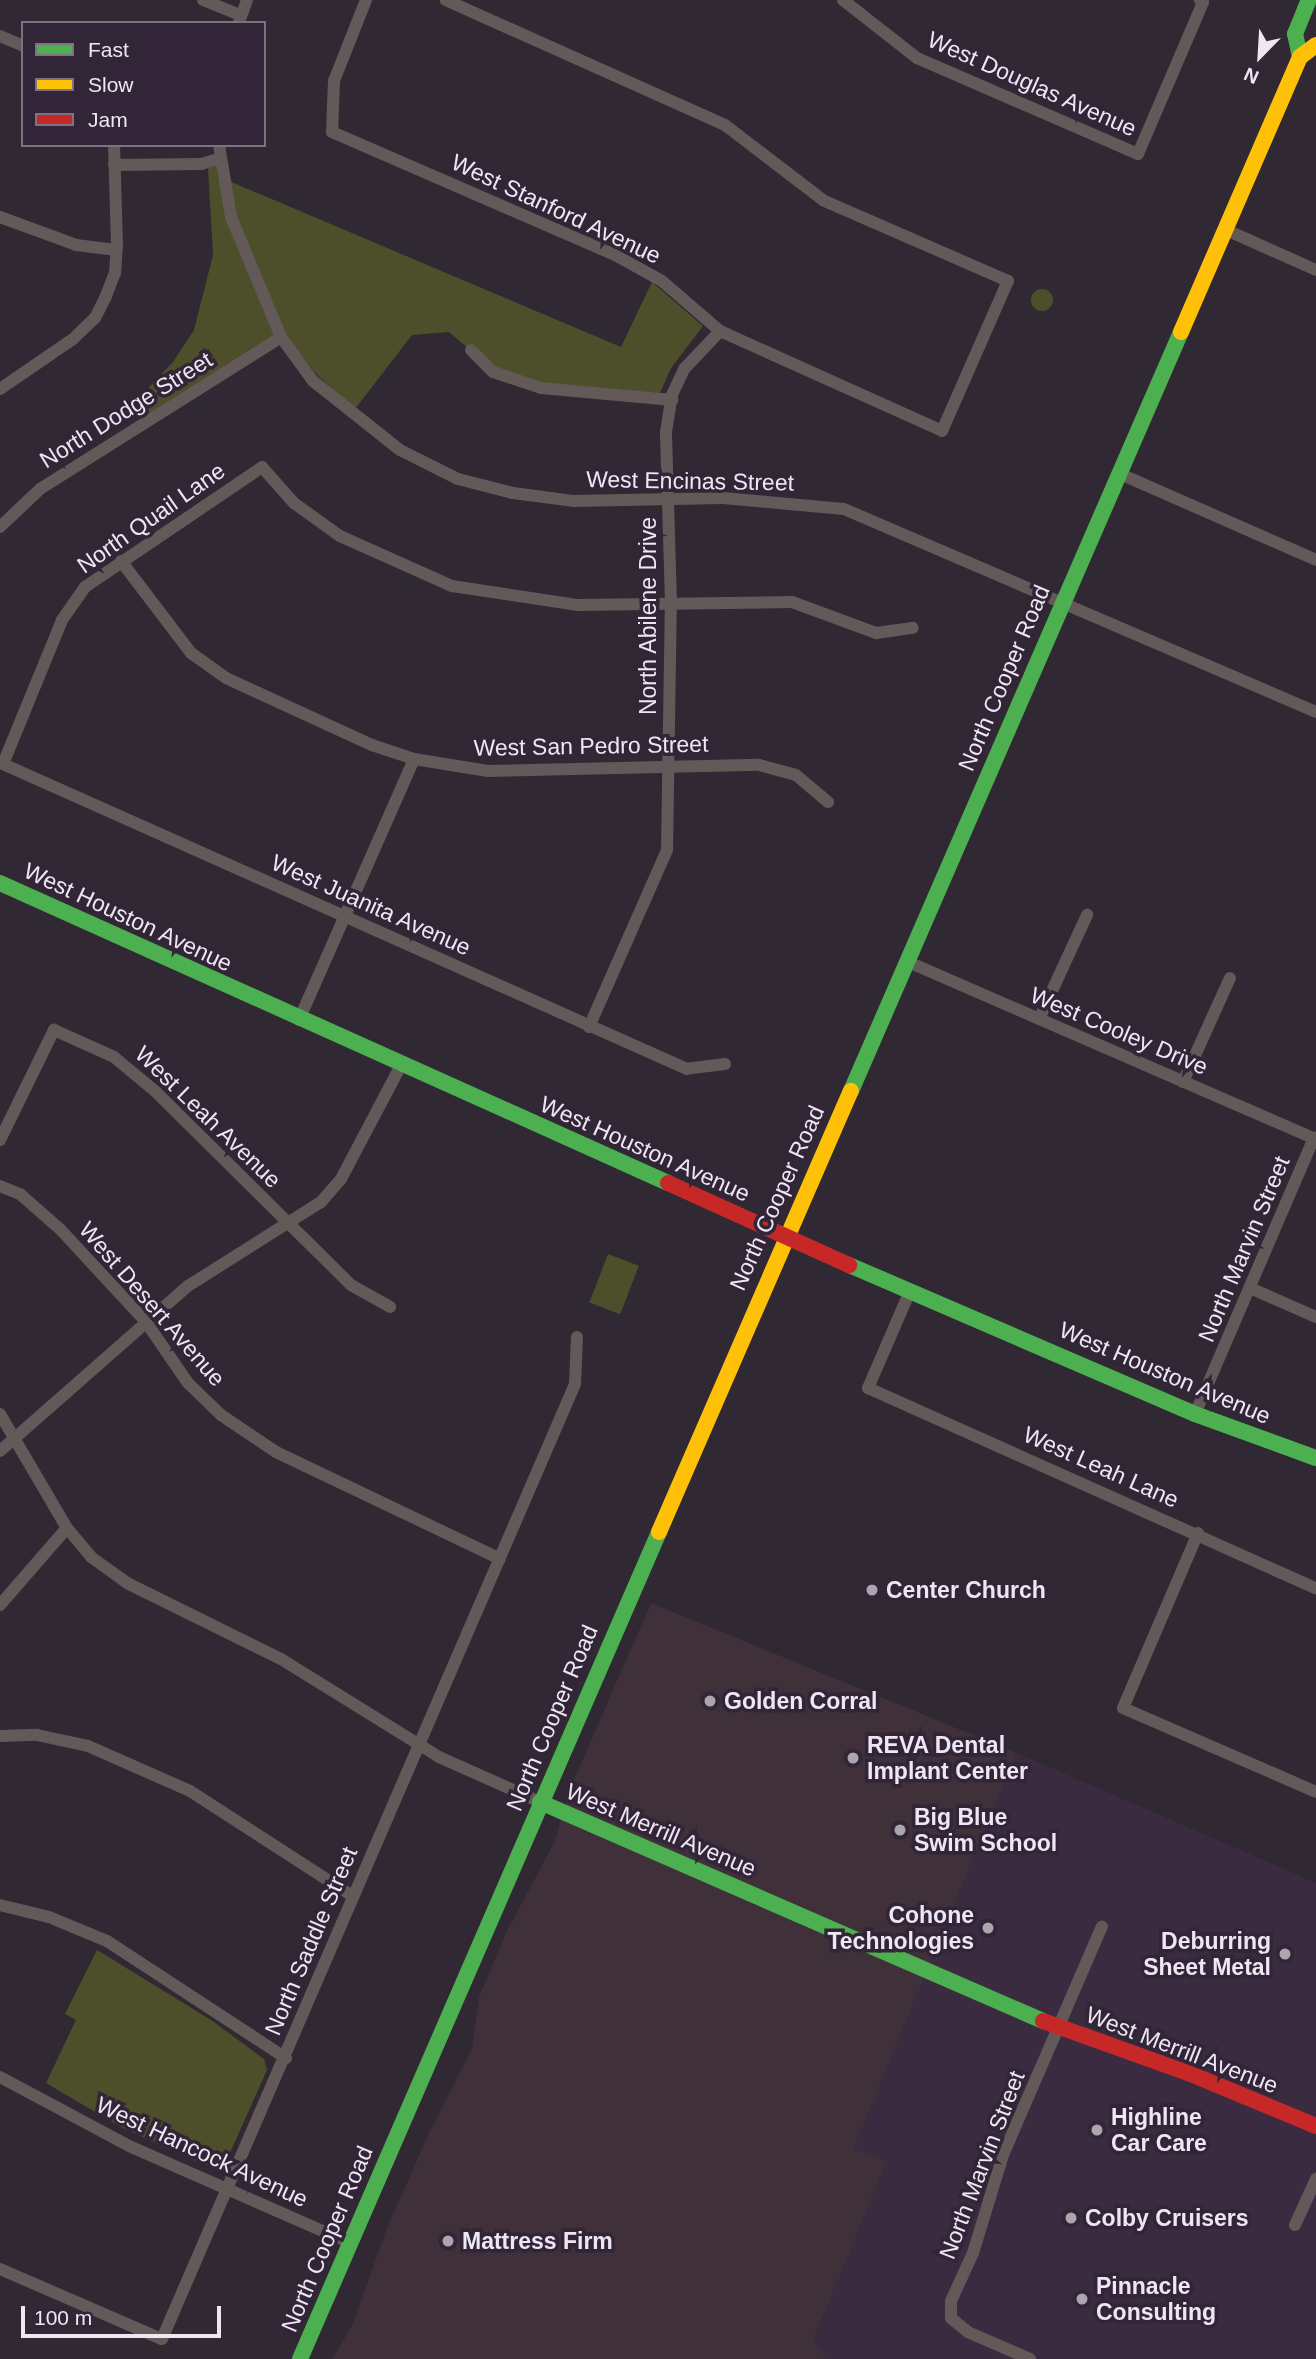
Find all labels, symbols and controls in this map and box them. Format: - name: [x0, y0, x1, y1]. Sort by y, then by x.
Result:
- legend: [21, 21, 266, 147]
- north arrow: [1225, 21, 1295, 91]
- street label: West Douglas Avenue: [923, 25, 1141, 143]
- text: Fast: [88, 38, 129, 61]
- text: N: [1241, 63, 1262, 88]
- text: Slow: [88, 73, 134, 96]
- text: Jam: [88, 108, 128, 131]
- street label: West Stanford Avenue: [446, 148, 666, 270]
- street label: North Dodge Street: [35, 346, 217, 474]
- street label: North Quail Lane: [72, 457, 230, 579]
- street label: West Encinas Street: [586, 465, 794, 497]
- street label: North Abilene Drive: [634, 516, 662, 716]
- street label: North Cooper Road: [952, 581, 1056, 775]
- street label: West San Pedro Street: [473, 730, 709, 762]
- street label: West Juanita Avenue: [266, 848, 476, 962]
- street label: West Houston Avenue: [19, 856, 237, 978]
- street label: West Cooley Drive: [1026, 981, 1212, 1081]
- street label: West Leah Avenue: [129, 1040, 287, 1194]
- street label: West Houston Avenue: [535, 1090, 755, 1208]
- street label: North Cooper Road: [724, 1101, 830, 1295]
- street label: North Marvin Street: [1192, 1152, 1296, 1346]
- street label: West Desert Avenue: [73, 1216, 231, 1392]
- street label: West Houston Avenue: [1055, 1316, 1275, 1430]
- street label: West Leah Lane: [1019, 1420, 1183, 1514]
- place label: Center Church: [886, 1576, 1046, 1604]
- marker: Center Church: [864, 1582, 880, 1598]
- street label: North Cooper Road: [500, 1621, 604, 1815]
- place label: Golden Corral: [724, 1687, 877, 1715]
- marker: Golden Corral: [702, 1693, 718, 1709]
- place label: REVA Dental Implant Center: [867, 1731, 1028, 1785]
- marker: REVA Dental Implant Center: [845, 1750, 861, 1766]
- street label: West Merrill Avenue: [561, 1777, 761, 1883]
- place label: Big Blue Swim School: [914, 1803, 1057, 1857]
- marker: Big Blue Swim School: [892, 1822, 908, 1838]
- street label: North Saddle Street: [259, 1843, 363, 2039]
- place label: Cohone Technologies: [827, 1901, 974, 1955]
- marker: Cohone Technologies: [980, 1920, 996, 1936]
- place label: Deburring Sheet Metal: [1143, 1927, 1271, 1981]
- marker: Deburring Sheet Metal: [1277, 1946, 1293, 1962]
- street label: West Merrill Avenue: [1081, 2000, 1283, 2100]
- street label: North Marvin Street: [933, 2067, 1031, 2263]
- street label: West Hancock Avenue: [91, 2091, 313, 2213]
- place label: Highline Car Care: [1111, 2103, 1207, 2157]
- marker: Highline Car Care: [1089, 2122, 1105, 2138]
- street label: North Cooper Road: [275, 2142, 379, 2336]
- place label: Colby Cruisers: [1085, 2204, 1249, 2232]
- marker: Colby Cruisers: [1063, 2210, 1079, 2226]
- place label: Mattress Firm: [462, 2227, 613, 2255]
- marker: Mattress Firm: [440, 2233, 456, 2249]
- place label: Pinnacle Consulting: [1096, 2272, 1216, 2326]
- marker: Pinnacle Consulting: [1074, 2291, 1090, 2307]
- scale bar: [24, 2292, 224, 2336]
- text: 100 m: [34, 2306, 92, 2329]

